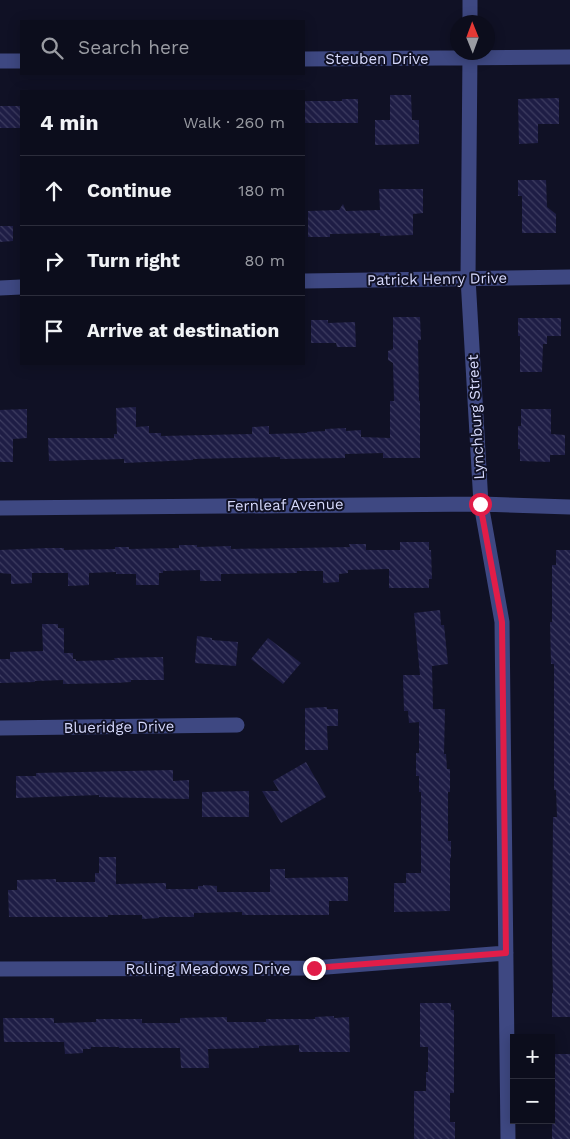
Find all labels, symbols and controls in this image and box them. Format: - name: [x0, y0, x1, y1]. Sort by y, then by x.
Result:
- north arrow: [450, 15, 495, 60]
- search box: [20, 20, 305, 75]
- icon: search: [38, 34, 66, 62]
- text: Search here: [78, 36, 189, 59]
- street label: Steuben Drive: [325, 50, 429, 68]
- text: 4 min: [40, 110, 98, 135]
- text: Walk · 260 m: [183, 113, 285, 132]
- icon: ahead: [40, 177, 68, 205]
- text: Continue: [87, 179, 171, 202]
- text: 180 m: [238, 181, 285, 200]
- icon: right: [40, 247, 68, 275]
- text: Turn right: [87, 249, 180, 272]
- text: 80 m: [244, 251, 285, 270]
- street label: Patrick Henry Drive: [367, 269, 507, 289]
- icon: arrive: [40, 317, 68, 345]
- text: Arrive at destination: [87, 319, 279, 342]
- street label: Lynchburg Street: [464, 353, 488, 480]
- route start: [469, 493, 492, 516]
- street label: Fernleaf Avenue: [226, 495, 344, 515]
- street label: Blueridge Drive: [63, 717, 175, 737]
- route end: [303, 957, 326, 980]
- street label: Rolling Meadows Drive: [126, 960, 290, 978]
- map controls: [510, 1034, 555, 1124]
- button: +: [510, 1034, 555, 1079]
- button: −: [510, 1079, 555, 1124]

